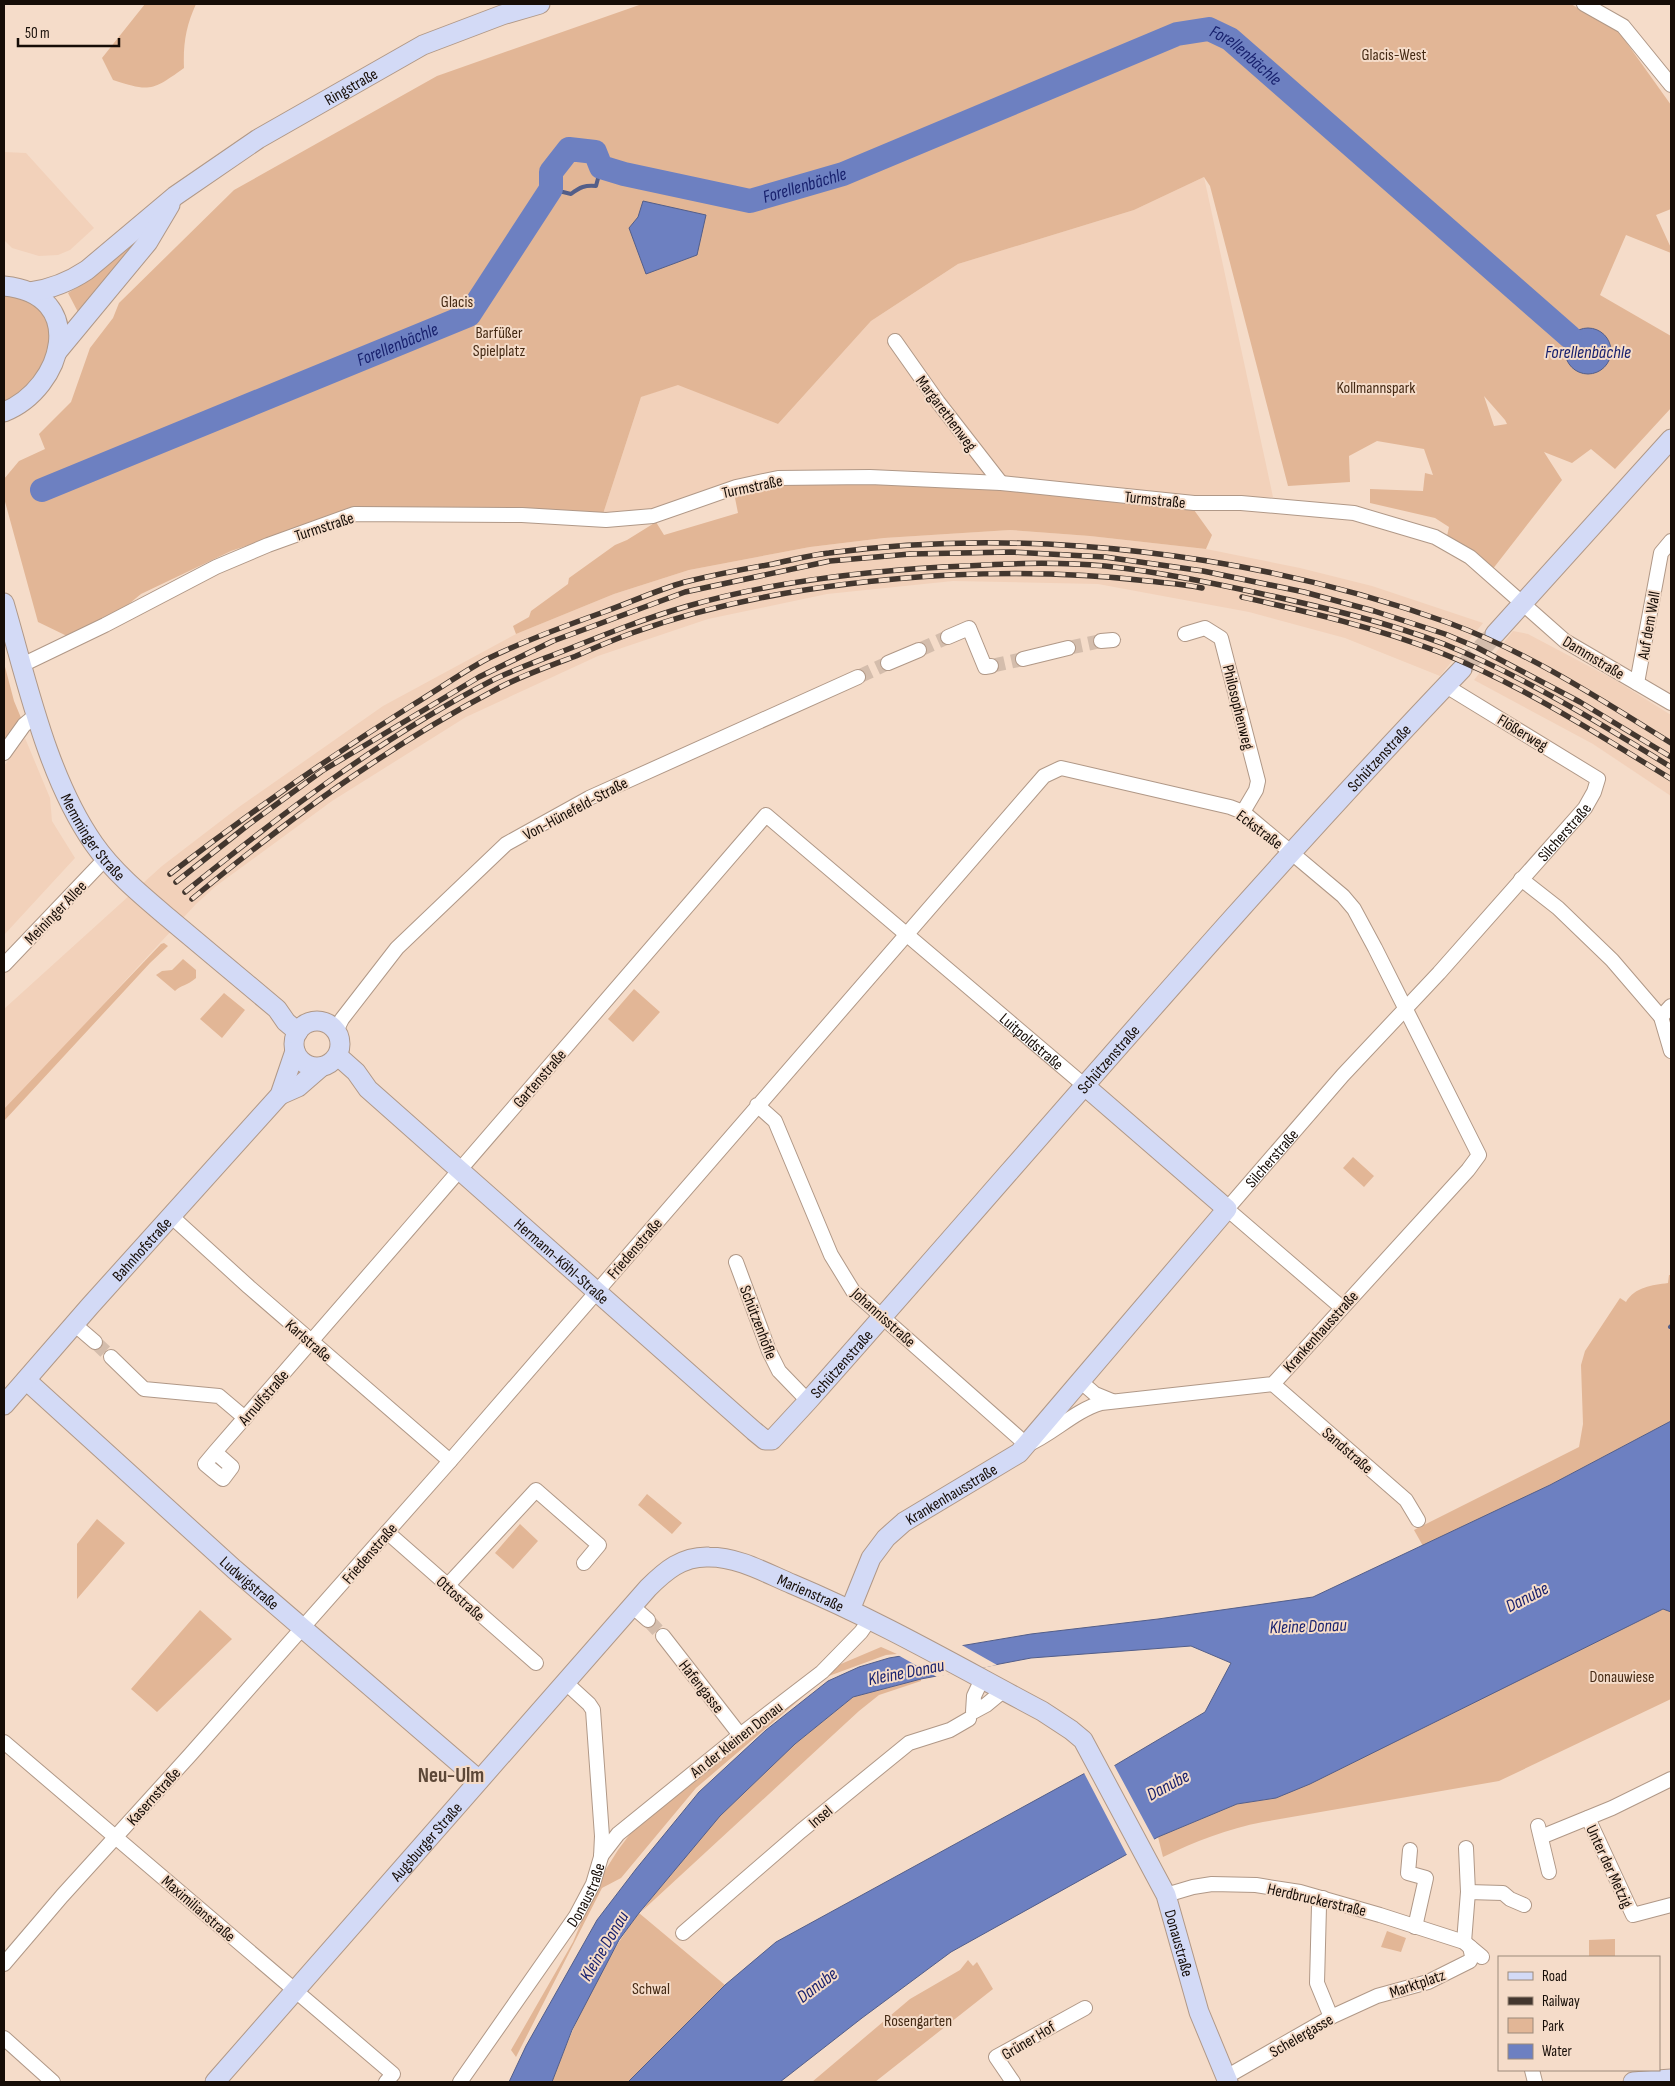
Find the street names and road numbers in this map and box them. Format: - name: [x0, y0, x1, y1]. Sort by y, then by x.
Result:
- street label: Ringstraße: [322, 65, 381, 110]
- street label: Margarethenweg: [911, 372, 980, 455]
- street label: Turmstraße: [720, 472, 784, 503]
- street label: Turmstraße: [1123, 488, 1186, 513]
- street label: Turmstraße: [292, 509, 356, 546]
- street label: Auf dem Wall: [1634, 590, 1665, 662]
- street label: Dammstraße: [1559, 632, 1628, 684]
- street label: Philosophenweg: [1218, 663, 1257, 752]
- street label: Flößerweg: [1494, 711, 1551, 756]
- street label: Schützenstraße: [1344, 721, 1416, 796]
- street label: Von-Hünefeld-Straße: [520, 774, 631, 845]
- street label: Memminger Straße: [56, 791, 129, 885]
- street label: Silcherstraße: [1534, 801, 1596, 866]
- street label: Eckstraße: [1232, 807, 1286, 854]
- street label: Meininger Allee: [21, 877, 91, 949]
- street label: Luitpoldstraße: [995, 1010, 1067, 1075]
- street label: Schützenstraße: [1074, 1022, 1144, 1098]
- street label: Gartenstraße: [510, 1046, 571, 1112]
- street label: Silcherstraße: [1242, 1126, 1303, 1192]
- street label: Bahnhofstraße: [109, 1214, 176, 1286]
- street label: Hermann-Köhl-Straße: [510, 1215, 612, 1309]
- street label: Friedenstraße: [604, 1215, 667, 1283]
- street label: Schützenhöfle: [735, 1283, 780, 1362]
- street label: Johannisstraße: [846, 1284, 919, 1352]
- street label: Krankenhausstraße: [1280, 1287, 1363, 1377]
- street label: Karlstraße: [281, 1316, 335, 1366]
- street label: Schützenstraße: [807, 1326, 878, 1403]
- street label: Arnulfstraße: [234, 1366, 293, 1430]
- street label: Sandstraße: [1318, 1424, 1376, 1478]
- street label: Krankenhausstraße: [903, 1460, 1001, 1530]
- street label: Friedenstraße: [339, 1520, 402, 1588]
- street label: Ludwigstraße: [215, 1553, 282, 1615]
- street label: Marienstraße: [774, 1571, 846, 1617]
- street label: Ottostraße: [432, 1573, 488, 1626]
- street label: Hafengasse: [674, 1657, 727, 1717]
- street label: An der kleinen Donau: [686, 1698, 787, 1783]
- street label: Kasernstraße: [123, 1764, 185, 1830]
- street label: Augsburger Straße: [387, 1799, 467, 1886]
- street label: Insel: [805, 1802, 837, 1833]
- street label: Unter der Metzig: [1581, 1822, 1636, 1911]
- street label: Donaustraße: [563, 1861, 610, 1931]
- street label: Maximilianstraße: [157, 1872, 239, 1946]
- street label: Herdbruckerstraße: [1265, 1880, 1368, 1921]
- street label: Donaustraße: [1160, 1908, 1197, 1979]
- street label: Marktplatz: [1387, 1966, 1448, 2003]
- street label: Schelergasse: [1267, 2011, 1337, 2062]
- street label: Grüner Hof: [999, 2018, 1059, 2065]

